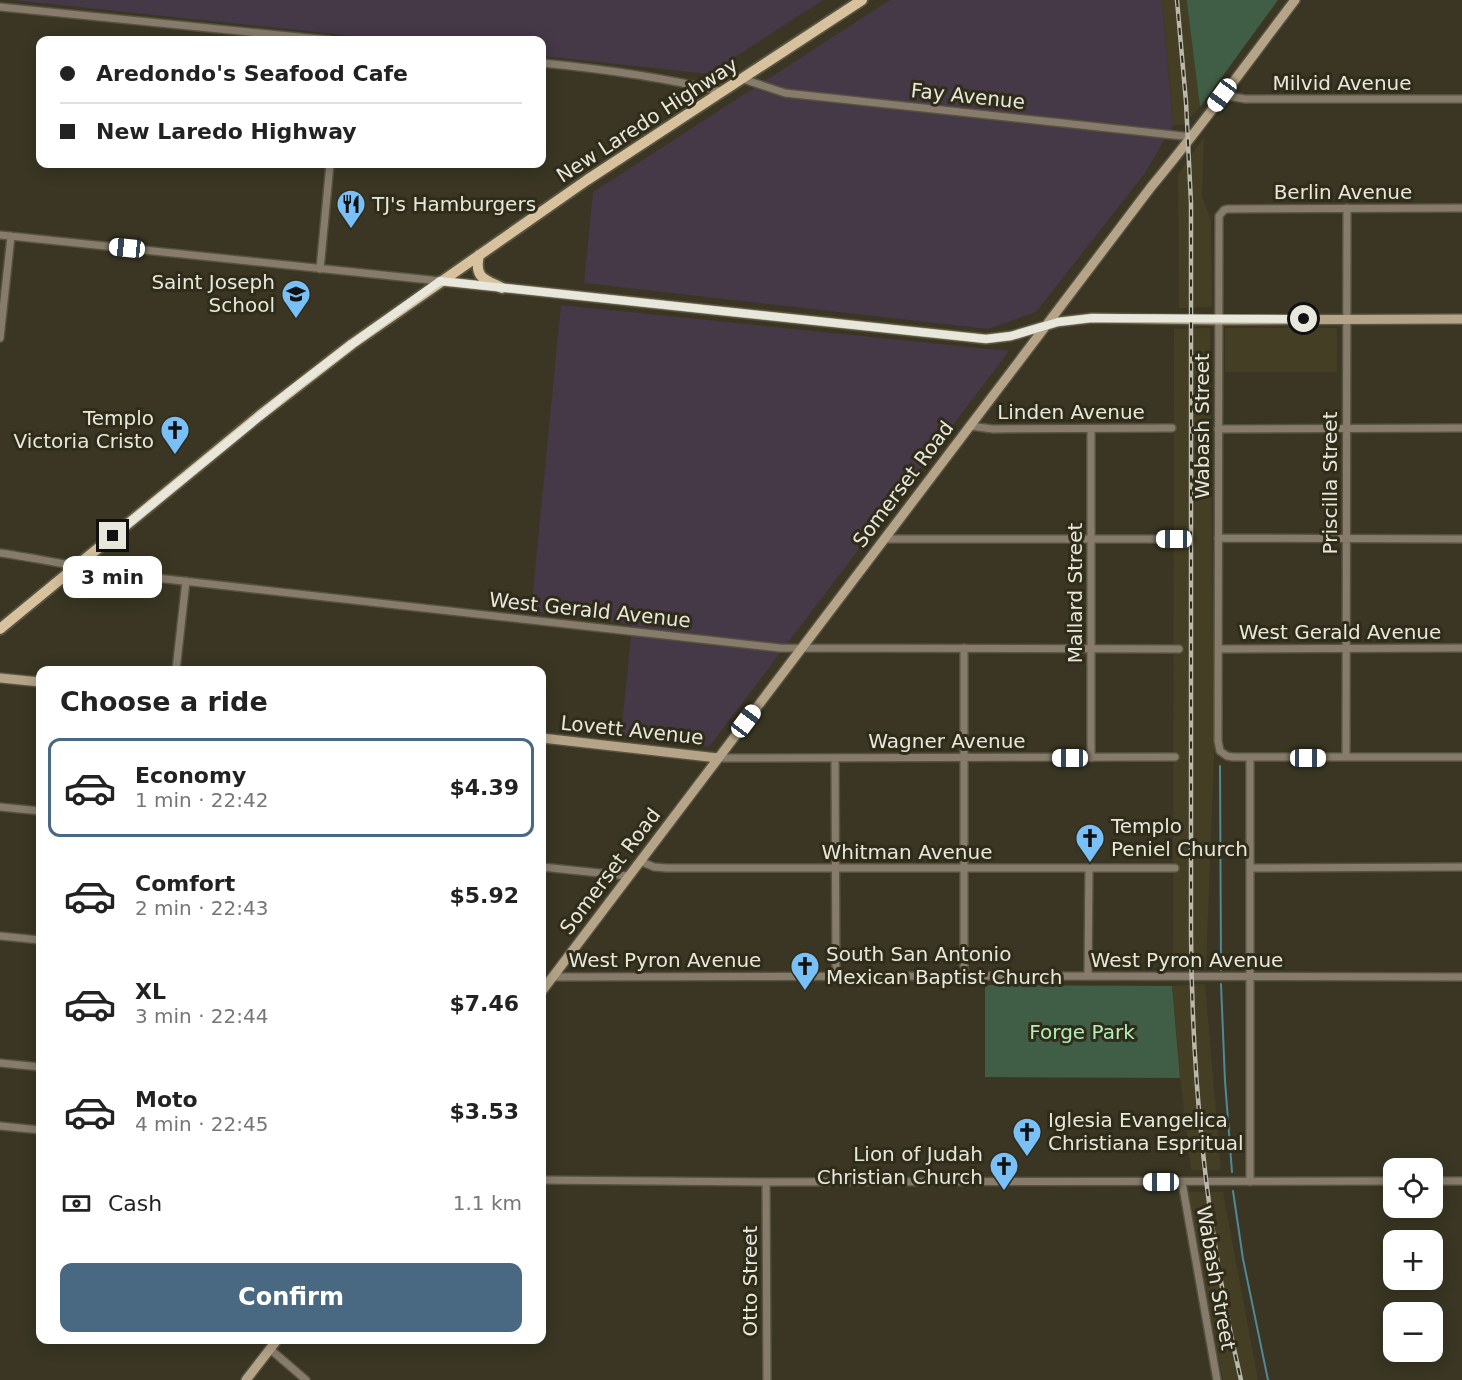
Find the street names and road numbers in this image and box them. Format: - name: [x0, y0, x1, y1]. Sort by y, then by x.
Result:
- street label: New Laredo Highway: [552, 52, 742, 188]
- street label: Milvid Avenue: [1272, 71, 1412, 95]
- street label: Fay Avenue: [910, 78, 1026, 114]
- street label: Berlin Avenue: [1274, 180, 1412, 204]
- street label: Wabash Street: [1190, 353, 1214, 499]
- street label: Linden Avenue: [997, 400, 1145, 424]
- street label: Priscilla Street: [1318, 411, 1342, 554]
- street label: Somerset Road: [848, 416, 958, 552]
- street label: Mallard Street: [1063, 523, 1087, 663]
- street label: West Gerald Avenue: [488, 587, 692, 633]
- street label: West Gerald Avenue: [1239, 620, 1441, 644]
- street label: Lovett Avenue: [559, 711, 705, 749]
- street label: Wagner Avenue: [868, 729, 1026, 753]
- street label: Somerset Road: [555, 803, 665, 939]
- street label: Whitman Avenue: [822, 840, 992, 864]
- street label: West Pyron Avenue: [569, 948, 761, 972]
- street label: West Pyron Avenue: [1091, 948, 1283, 972]
- street label: Wabash Street: [1192, 1204, 1241, 1352]
- street label: Otto Street: [738, 1225, 762, 1336]

